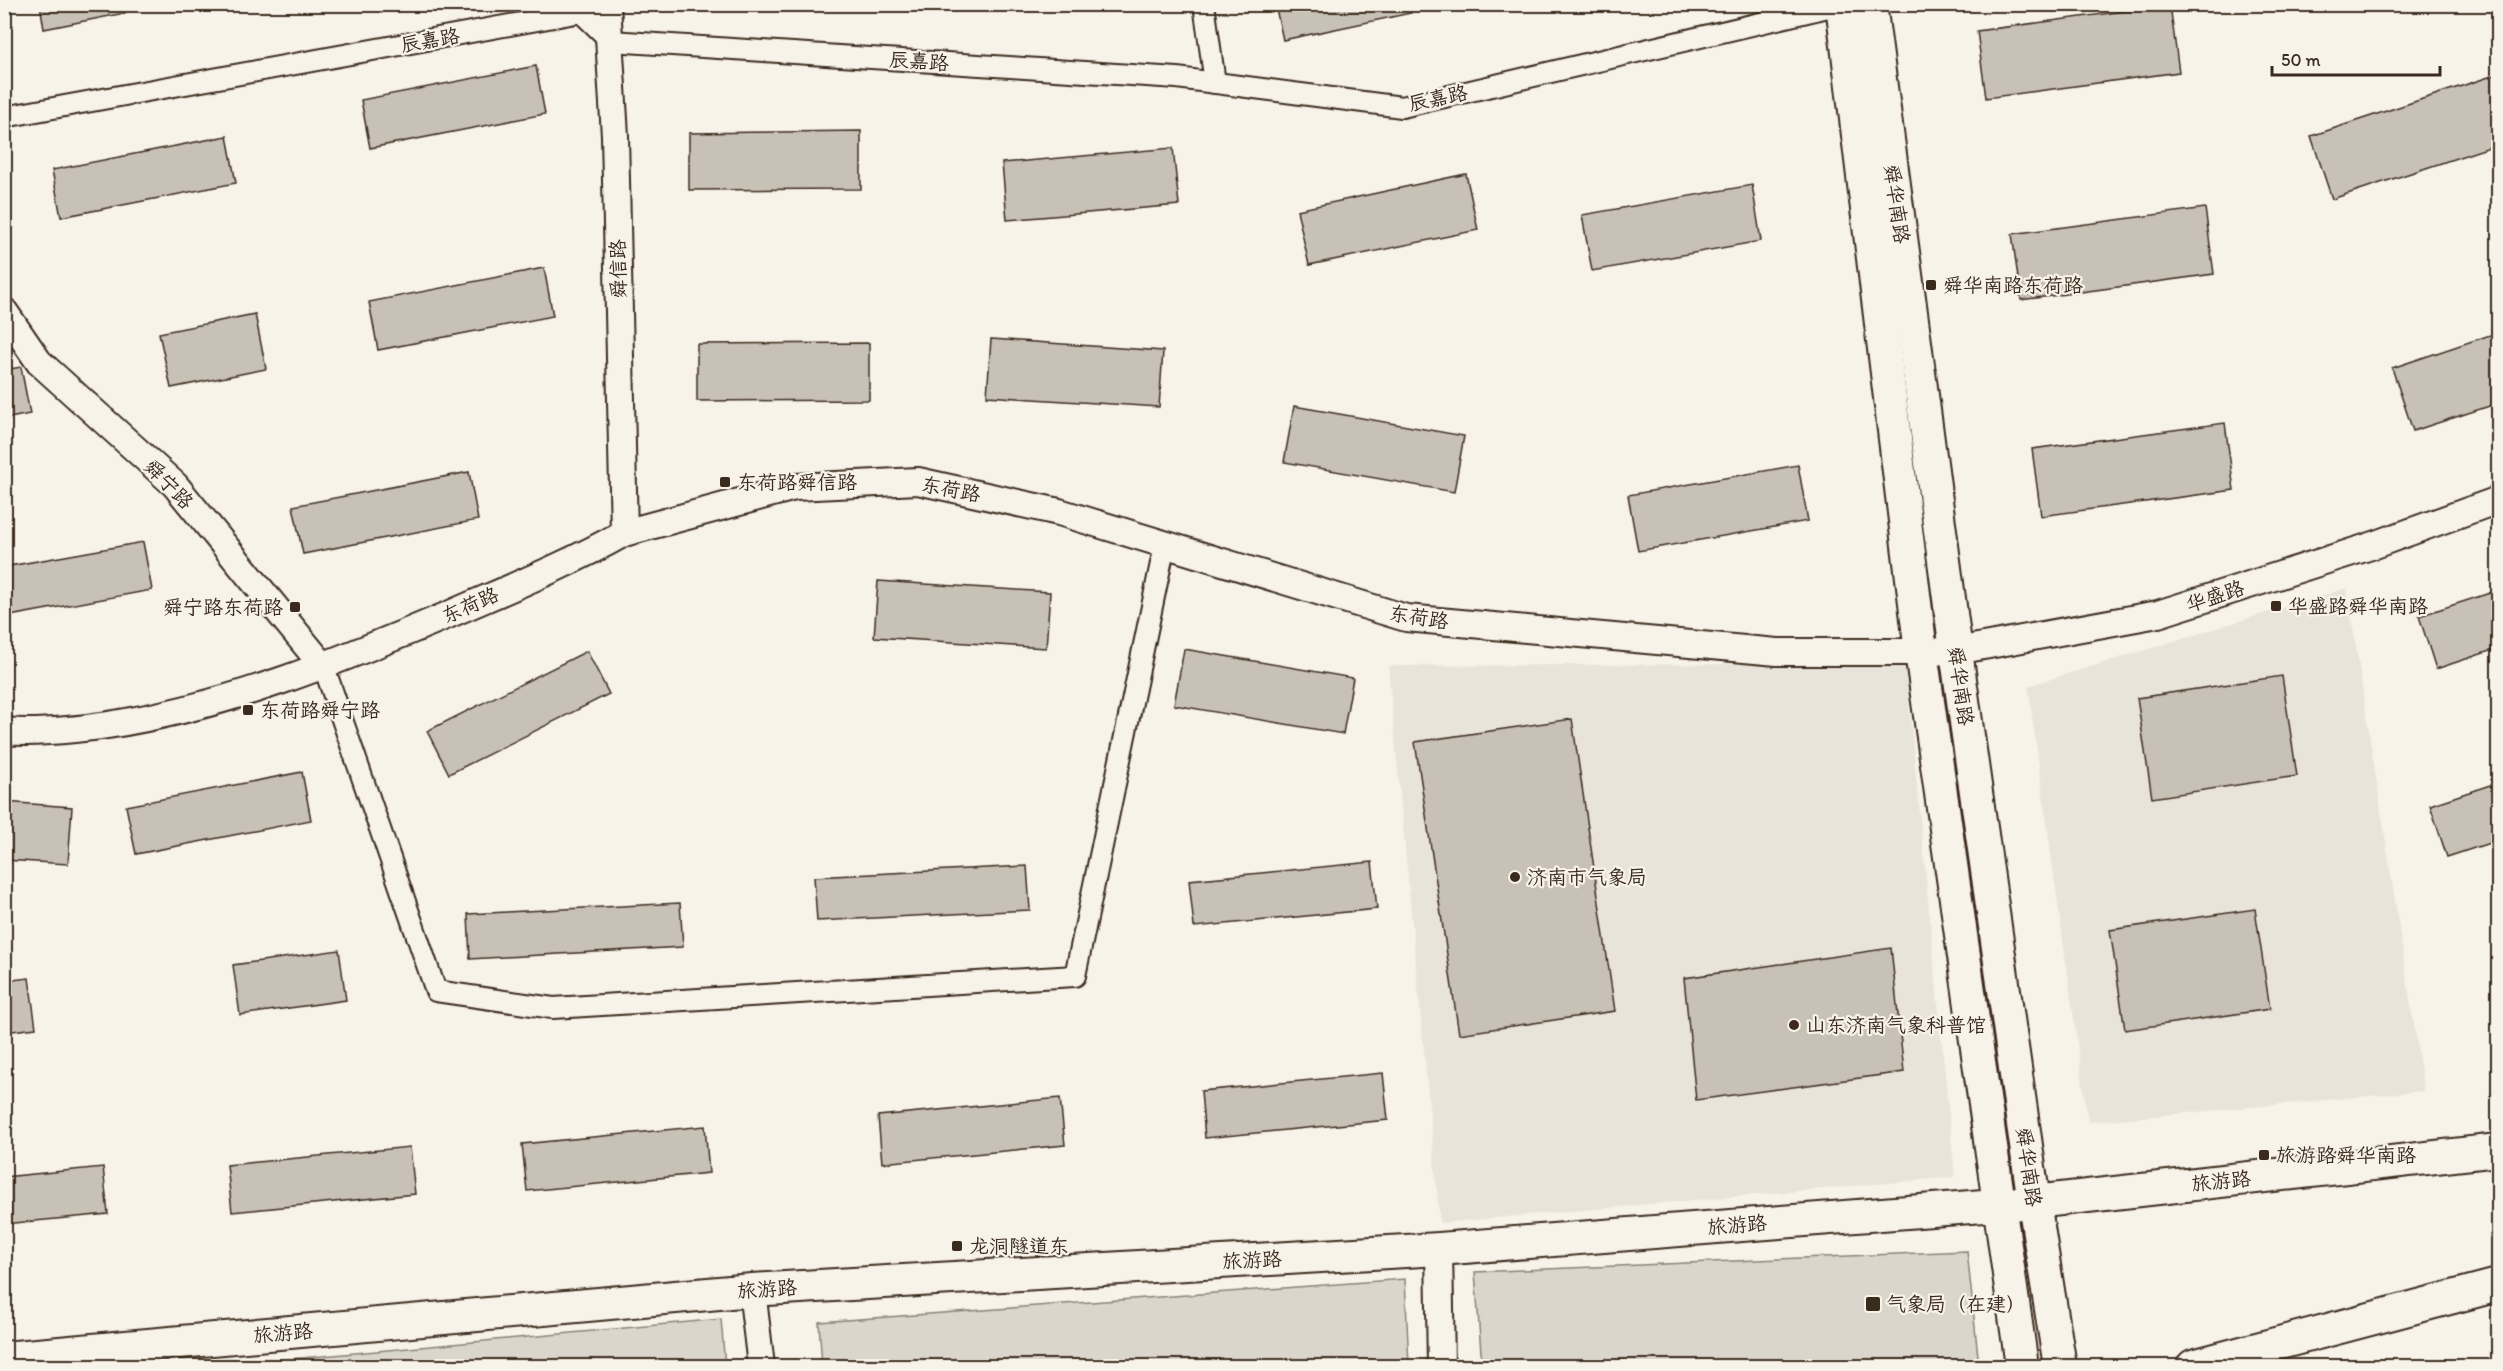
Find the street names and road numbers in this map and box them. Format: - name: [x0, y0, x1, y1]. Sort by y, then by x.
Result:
- street label: 辰嘉路: [398, 23, 463, 57]
- street label: 辰嘉路: [888, 47, 951, 75]
- street label: 辰嘉路: [1406, 80, 1471, 116]
- street label: 舜华南路: [1880, 163, 1915, 246]
- street label: 舜信路: [605, 238, 631, 299]
- street label: 舜宁路: [140, 454, 199, 515]
- street label: 东荷路: [919, 471, 984, 507]
- street label: 华盛路: [2183, 575, 2248, 617]
- street label: 东荷路: [438, 581, 503, 628]
- street label: 东荷路: [1387, 600, 1451, 634]
- street label: 舜华南路: [1944, 645, 1979, 728]
- street label: 舜华南路: [2012, 1126, 2047, 1209]
- street label: 旅游路: [2190, 1166, 2253, 1196]
- street label: 旅游路: [1706, 1210, 1769, 1240]
- street label: 旅游路: [1221, 1246, 1284, 1274]
- street label: 旅游路: [736, 1275, 799, 1303]
- street label: 旅游路: [252, 1318, 315, 1348]

